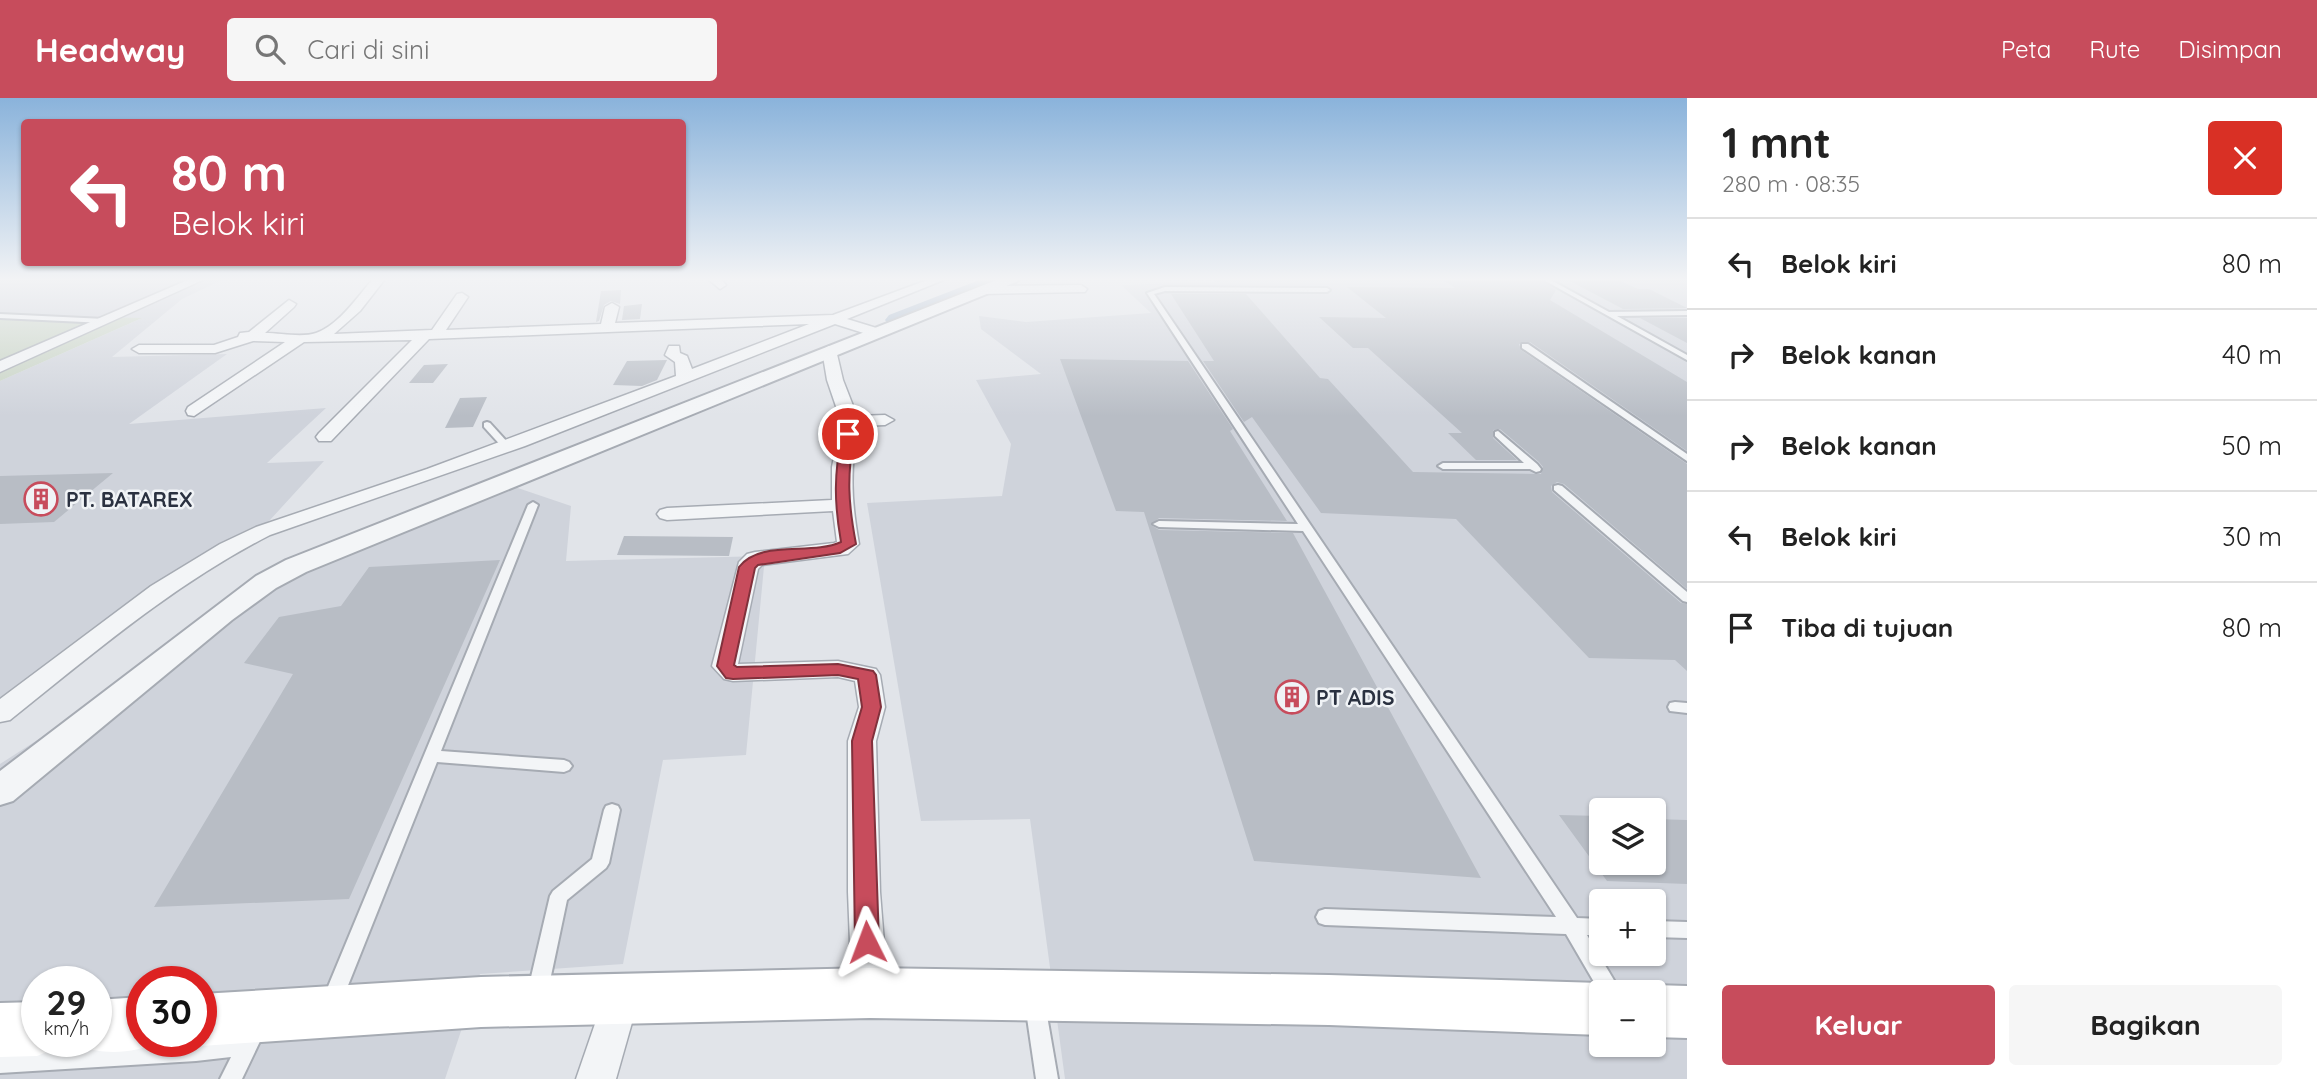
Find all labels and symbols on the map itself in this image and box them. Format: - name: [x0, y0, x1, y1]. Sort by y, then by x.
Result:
- pin: [818, 404, 878, 464]
- building icon: PT. BATAREX: [22, 480, 60, 518]
- place label: PT. BATAREX: [66, 486, 193, 512]
- building icon: PT ADIS: [1273, 678, 1311, 716]
- place label: PT ADIS: [1316, 684, 1394, 710]
- position arrow: [830, 905, 904, 979]
- speed limit sign: 30: [126, 966, 217, 1057]

